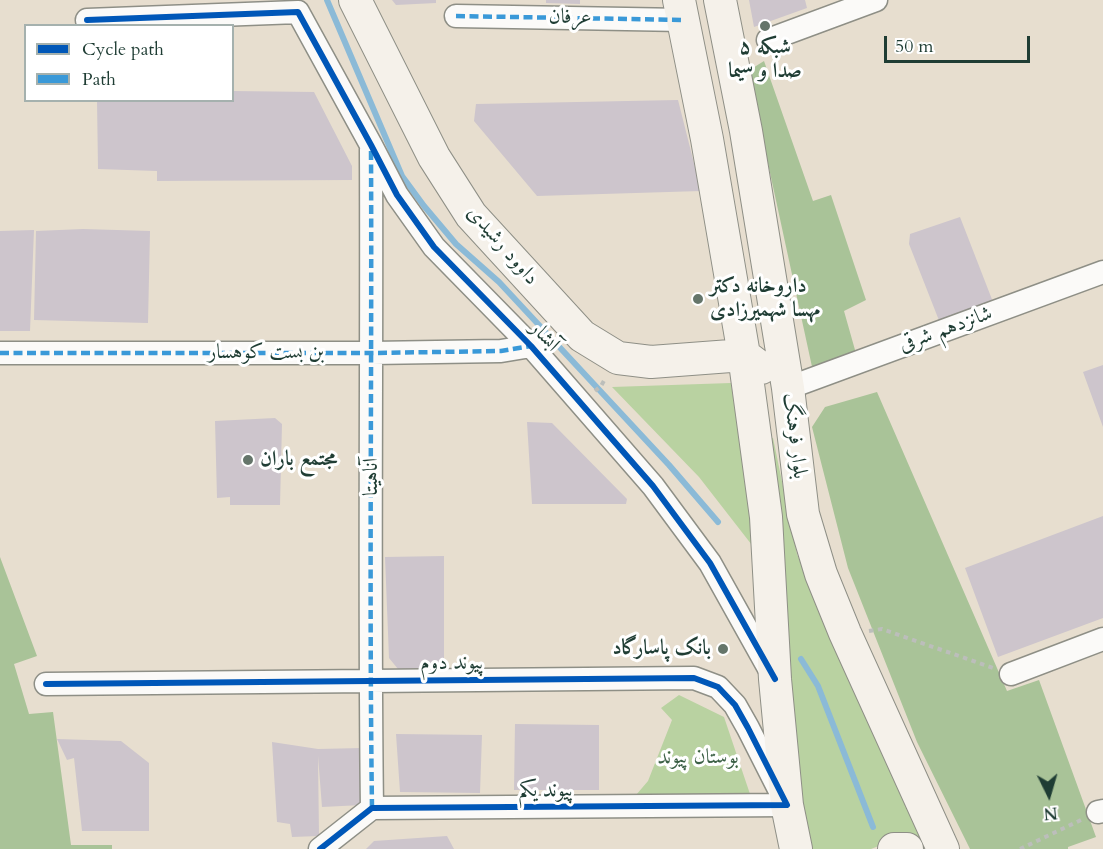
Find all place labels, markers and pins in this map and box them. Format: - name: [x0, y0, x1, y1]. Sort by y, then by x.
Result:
- marker: شبکه ۵ صدا و سیما: [758, 19, 772, 33]
- place label: شبکه ۵ صدا و سیما: [728, 35, 802, 85]
- place label: داروخانه دکتر مهسا شهمیرزادی: [710, 274, 820, 324]
- marker: داروخانه دکتر مهسا شهمیرزادی: [691, 292, 705, 306]
- place label: مجتمع باران: [260, 447, 337, 473]
- marker: مجتمع باران: [241, 453, 255, 467]
- place label: بانک پاسارگاد: [612, 636, 711, 662]
- marker: بانک پاسارگاد: [716, 642, 730, 656]

